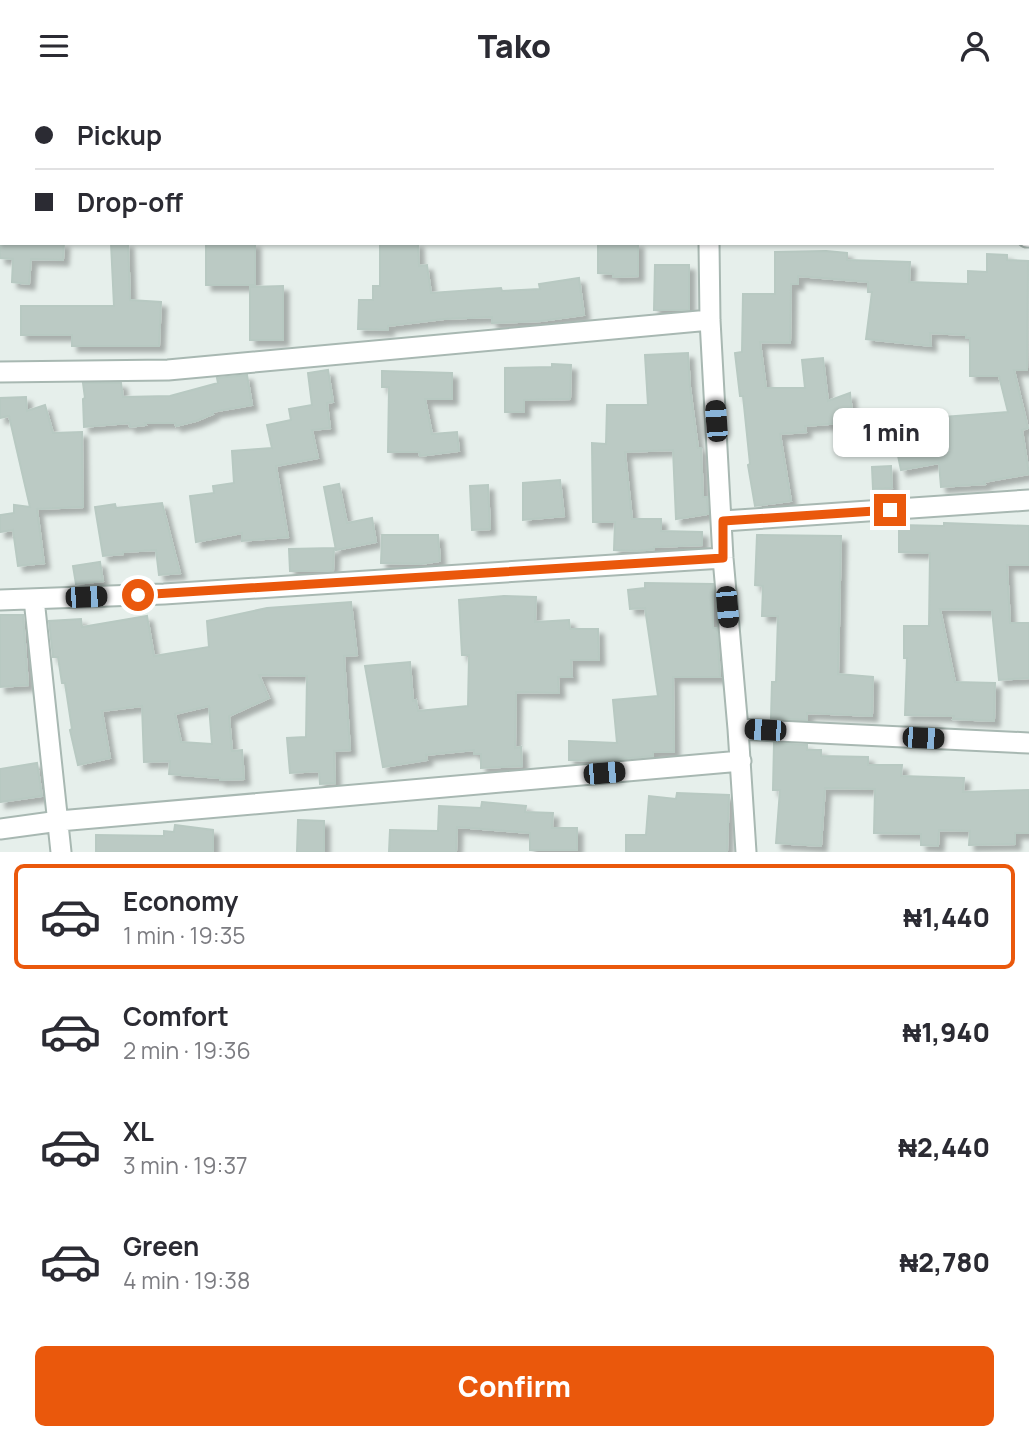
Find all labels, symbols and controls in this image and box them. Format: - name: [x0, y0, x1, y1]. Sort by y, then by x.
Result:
- text: Tako: [478, 24, 551, 68]
- icon: menu: [35, 27, 73, 65]
- icon: person: [956, 27, 994, 65]
- text: Pickup: [77, 117, 162, 153]
- text: Drop-off: [77, 184, 183, 220]
- car: [705, 399, 728, 443]
- callout: 1 min: [832, 409, 948, 457]
- text: 1 min: [862, 416, 920, 448]
- route end: [874, 494, 906, 526]
- route start: [122, 579, 154, 611]
- car: [715, 585, 740, 629]
- car: [65, 586, 108, 608]
- car: [744, 718, 787, 742]
- car: [902, 726, 945, 750]
- car: [583, 761, 626, 785]
- text: Economy: [123, 883, 238, 919]
- icon: car: [39, 885, 102, 948]
- text: ₦1,440: [903, 899, 990, 935]
- text: 1 min · 19:35: [123, 919, 246, 951]
- text: Comfort: [123, 998, 229, 1034]
- icon: car: [39, 1000, 102, 1063]
- text: ₦1,940: [903, 1014, 990, 1050]
- text: 2 min · 19:36: [123, 1034, 251, 1066]
- text: XL: [123, 1113, 154, 1149]
- icon: car: [39, 1115, 102, 1178]
- text: ₦2,440: [898, 1129, 990, 1165]
- text: 3 min · 19:37: [123, 1149, 248, 1181]
- text: Green: [123, 1228, 199, 1264]
- icon: car: [39, 1230, 102, 1293]
- text: ₦2,780: [899, 1244, 990, 1280]
- text: 4 min · 19:38: [123, 1264, 250, 1296]
- button: Confirm: [35, 1346, 994, 1426]

